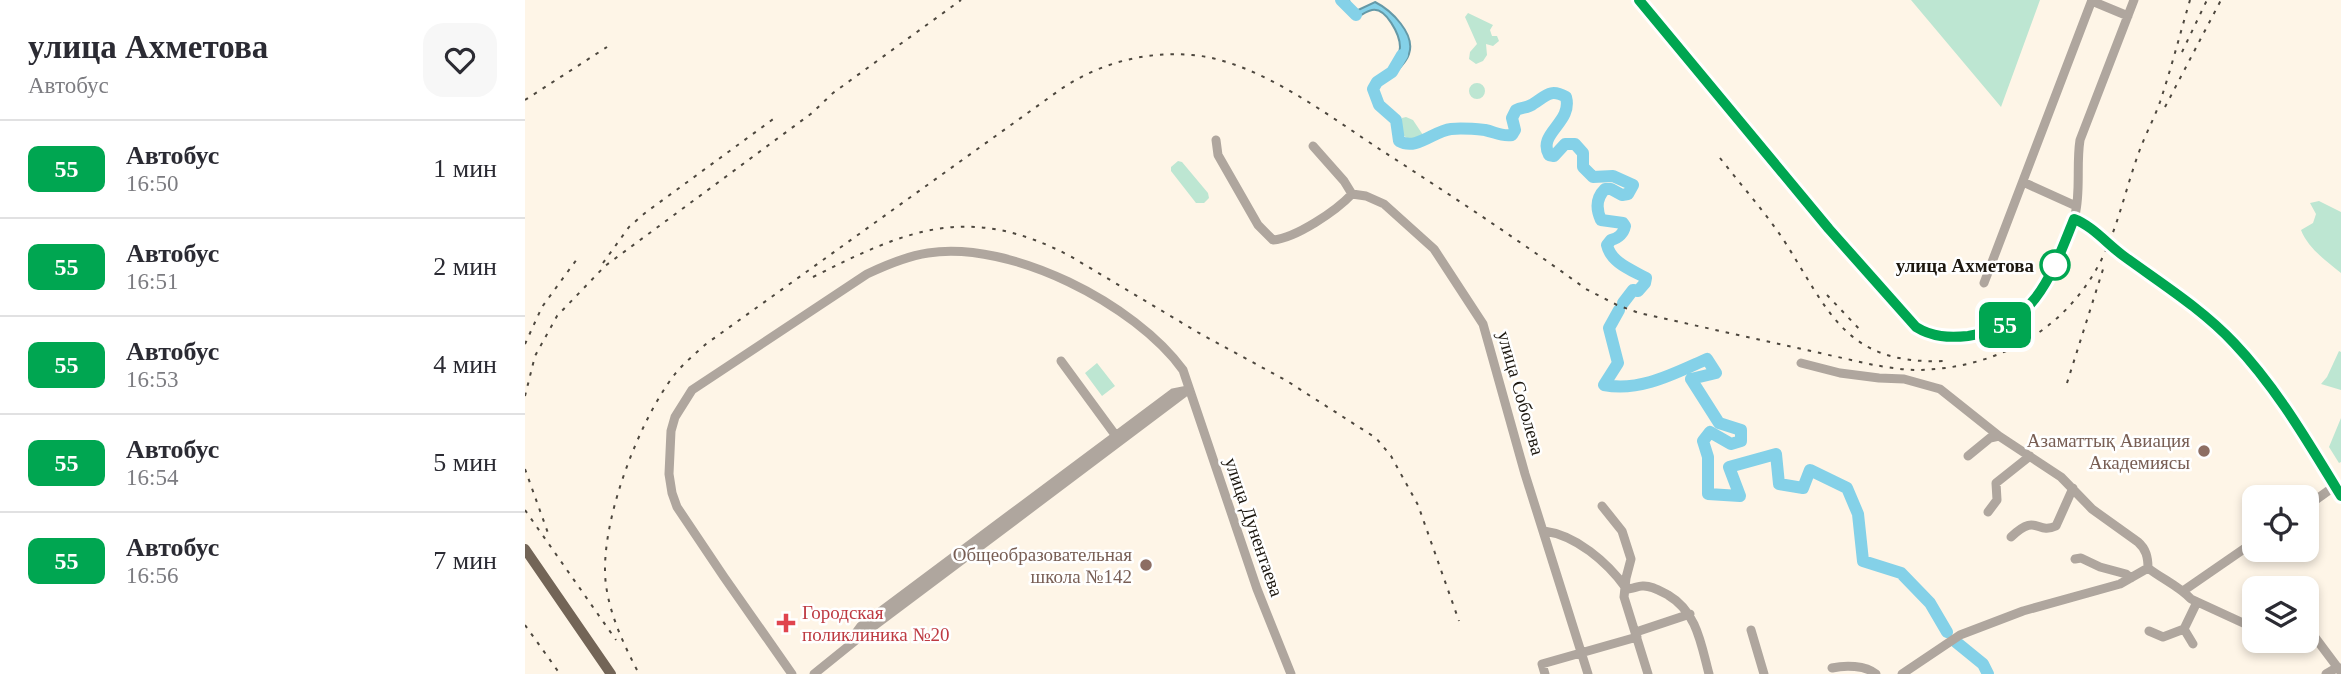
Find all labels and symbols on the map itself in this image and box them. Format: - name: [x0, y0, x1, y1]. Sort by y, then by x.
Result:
- marker: улица Ахметова: [2040, 250, 2070, 280]
- place label: улица Ахметова: [1896, 255, 2034, 276]
- line badge: 55: [1973, 302, 2037, 348]
- street label: улица Соболева: [1493, 329, 1549, 458]
- place label: Азаматтық Авиация Академиясы: [2027, 430, 2190, 473]
- marker: Азаматтық Авиация Академиясы: [2196, 443, 2212, 459]
- street label: улица Дунентаева: [1220, 455, 1288, 600]
- place label: Общеобразовательная школа №142: [953, 544, 1132, 587]
- marker: Общеобразовательная школа №142: [1138, 557, 1154, 573]
- place label: Городская поликлиника №20: [802, 602, 950, 645]
- marker: Городская поликлиника №20: [776, 613, 796, 633]

